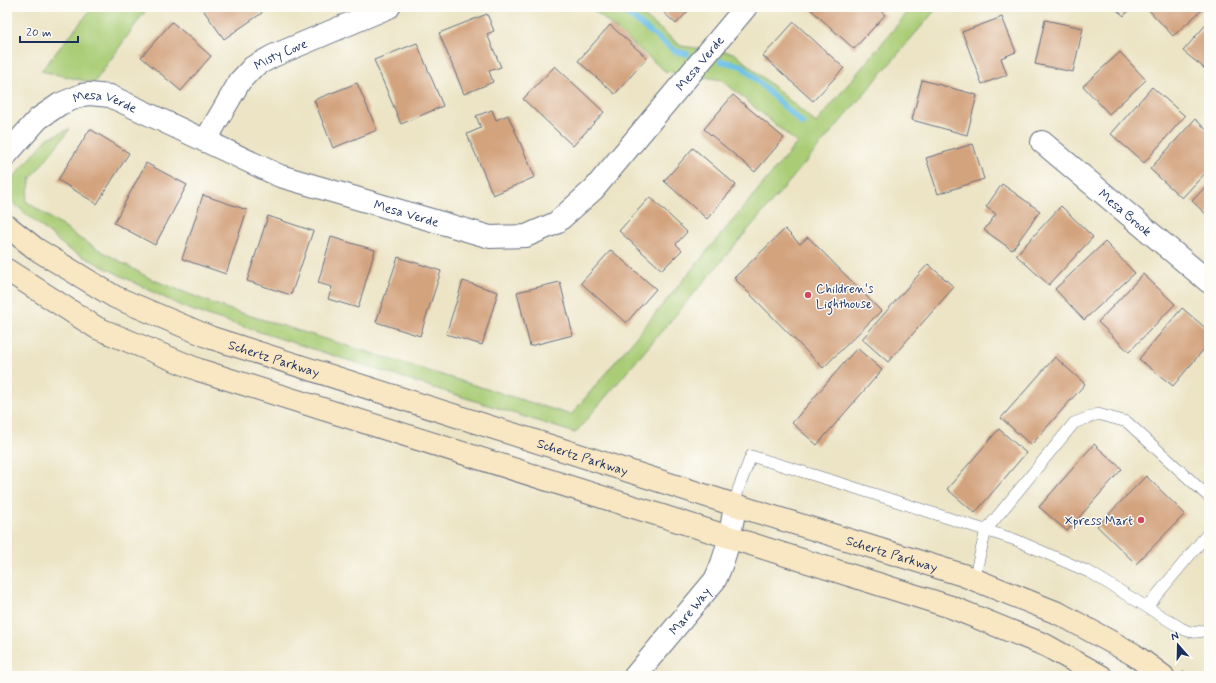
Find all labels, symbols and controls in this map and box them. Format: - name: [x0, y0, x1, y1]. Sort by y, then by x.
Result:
- scale bar: [20, 18, 78, 44]
- text: 20 m: [26, 25, 52, 41]
- street label: Mesa Verde: [673, 33, 729, 95]
- street label: Misty Cove: [251, 35, 310, 75]
- street label: Mesa Verde: [70, 87, 139, 117]
- street label: Mesa Brook: [1094, 186, 1155, 241]
- street label: Mesa Verde: [372, 197, 441, 232]
- place label: Children's Lighthouse: [816, 281, 874, 315]
- marker: Children's Lighthouse: [803, 290, 813, 300]
- street label: Schertz Parkway: [226, 337, 322, 382]
- street label: Schertz Parkway: [535, 435, 630, 480]
- place label: Xpress Mart: [1065, 513, 1133, 530]
- marker: Xpress Mart: [1136, 515, 1146, 525]
- street label: Schertz Parkway: [844, 533, 940, 577]
- street label: Mare Way: [666, 584, 715, 639]
- north arrow: [1158, 625, 1198, 665]
- text: N: [1169, 629, 1181, 644]

